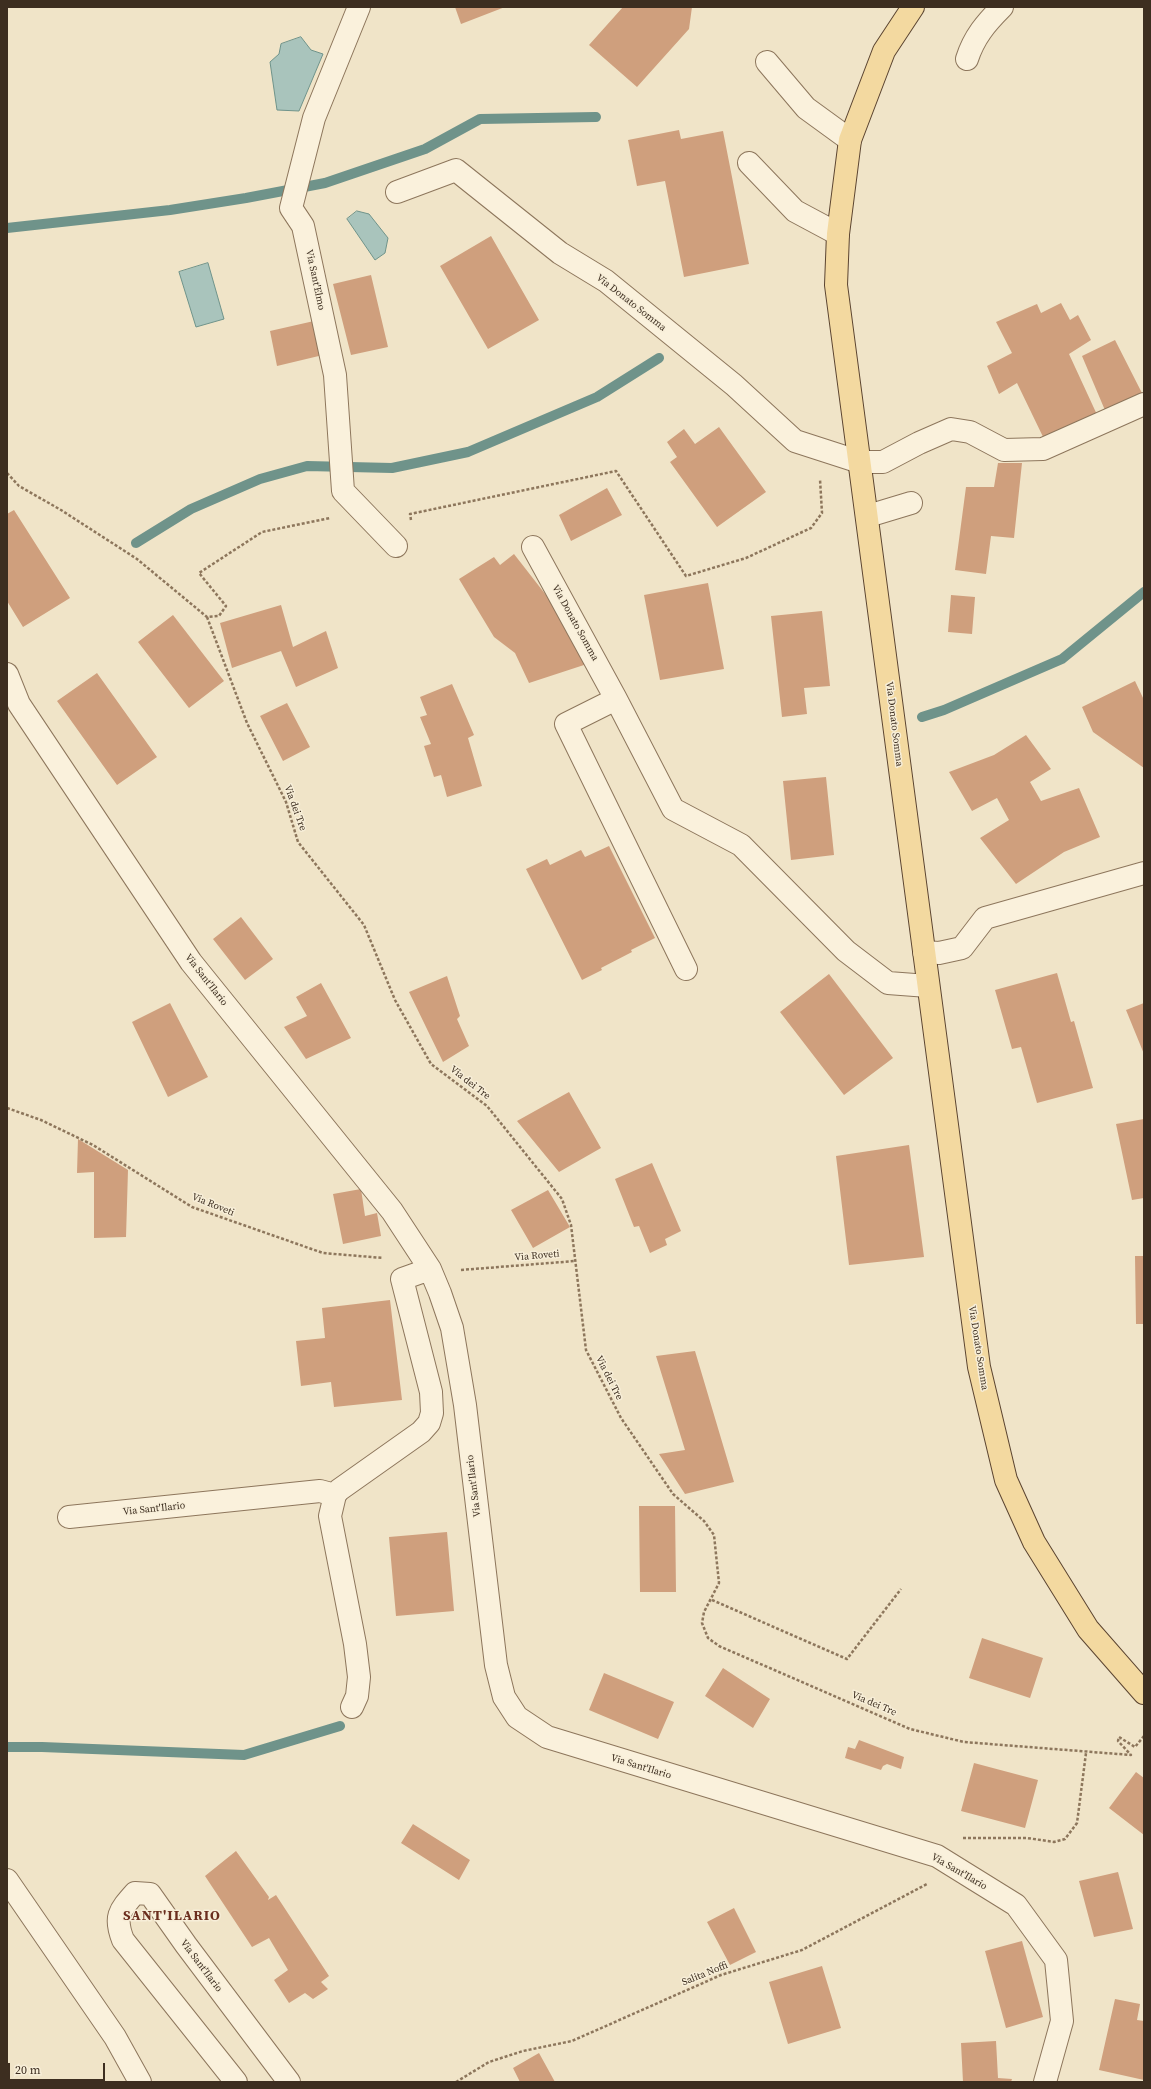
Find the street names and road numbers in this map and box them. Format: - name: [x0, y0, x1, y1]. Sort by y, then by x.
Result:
- street label: Via Sant'Elmo: [303, 249, 327, 311]
- street label: Via Donato Somma: [594, 272, 668, 334]
- street label: Via Donato Somma: [549, 583, 601, 663]
- street label: Via Donato Somma: [883, 681, 905, 767]
- street label: Via dei Tre: [281, 783, 309, 833]
- street label: Via Sant'Ilario: [182, 952, 230, 1008]
- street label: Via dei Tre: [447, 1064, 493, 1102]
- street label: Via Roveti: [190, 1191, 236, 1219]
- street label: Via Roveti: [514, 1248, 560, 1264]
- street label: Via Donato Somma: [965, 1305, 991, 1391]
- street label: Via dei Tre: [593, 1354, 625, 1402]
- street label: Via Sant'Ilario: [464, 1454, 484, 1518]
- street label: Via Sant'Ilario: [122, 1500, 186, 1518]
- street label: Via dei Tre: [850, 1689, 898, 1719]
- street label: Via Sant'Ilario: [609, 1752, 673, 1782]
- street label: Via Sant'Ilario: [929, 1851, 989, 1893]
- street label: Via Sant'Ilario: [177, 1937, 225, 1995]
- street label: Salita Noffi: [680, 1959, 730, 1989]

